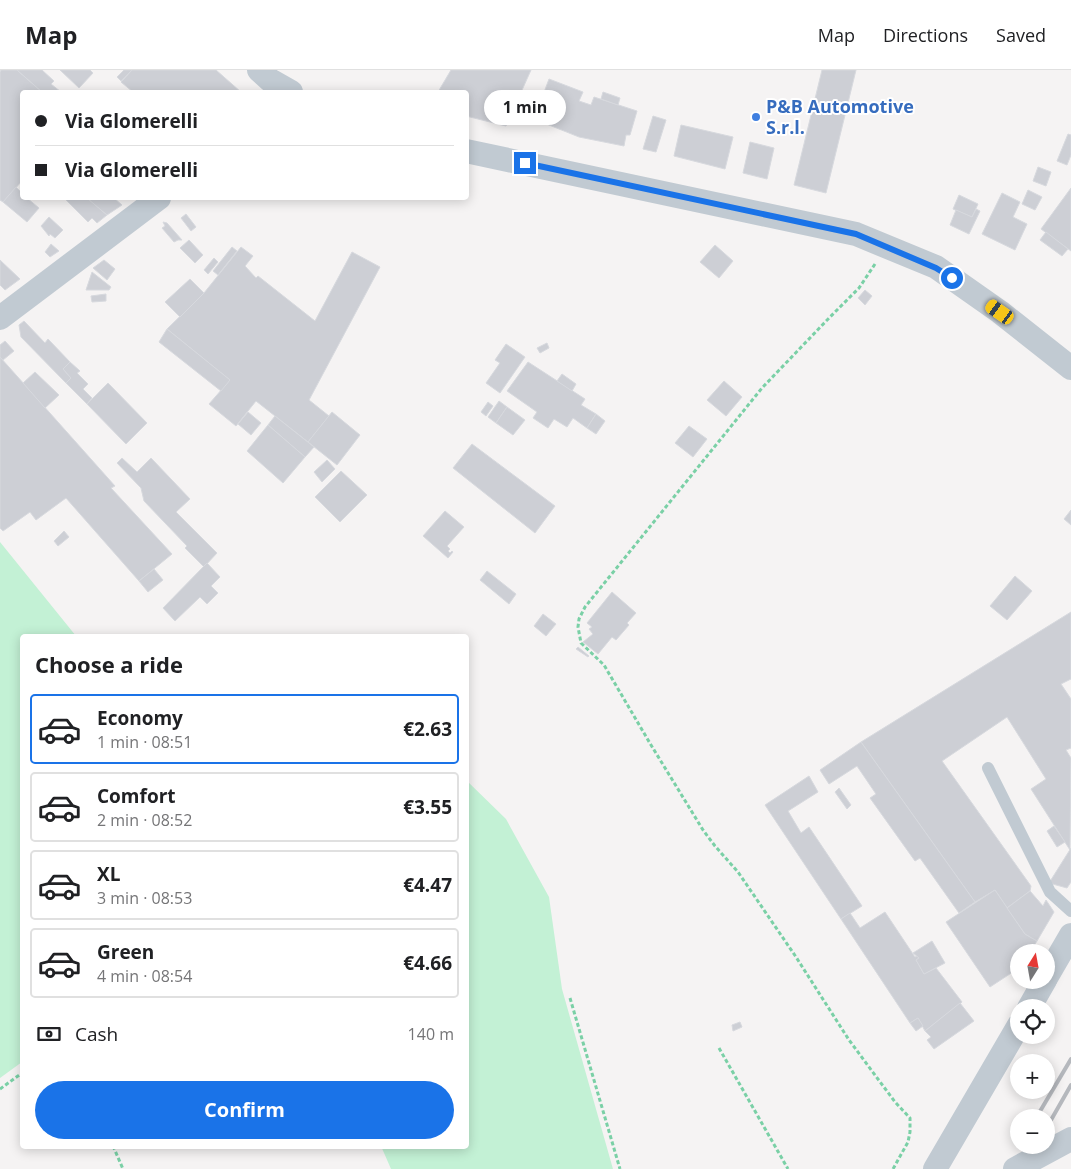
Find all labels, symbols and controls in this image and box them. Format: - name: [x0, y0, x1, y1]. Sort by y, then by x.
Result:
- text: Map: [25, 18, 77, 51]
- text: Map: [818, 23, 855, 47]
- text: Directions: [883, 23, 968, 47]
- text: Saved: [996, 23, 1046, 47]
- callout: 1 min: [484, 91, 566, 126]
- place label: P&B Automotive S.r.l.: [766, 94, 914, 139]
- text: 1 min: [503, 96, 547, 118]
- text: Via Glomerelli: [65, 108, 198, 134]
- marker: P&B Automotive S.r.l.: [750, 111, 762, 123]
- route end: [514, 152, 536, 174]
- text: Via Glomerelli: [65, 157, 198, 183]
- route start: [941, 267, 963, 289]
- car: [983, 297, 1016, 327]
- text: Choose a ride: [35, 649, 183, 679]
- text: Economy: [97, 705, 183, 731]
- icon: car: [37, 707, 82, 752]
- text: €2.63: [403, 716, 452, 742]
- text: 1 min · 08:51: [97, 731, 192, 753]
- text: Comfort: [97, 783, 176, 809]
- icon: car: [37, 785, 82, 830]
- text: €3.55: [403, 794, 452, 820]
- text: 2 min · 08:52: [97, 809, 192, 831]
- text: XL: [97, 861, 120, 887]
- icon: car: [37, 863, 82, 908]
- text: €4.47: [403, 872, 452, 898]
- text: 3 min · 08:53: [97, 887, 192, 909]
- text: Green: [97, 939, 154, 965]
- icon: car: [37, 941, 82, 986]
- north arrow: [1010, 944, 1055, 989]
- map controls: [1010, 944, 1055, 1154]
- text: €4.66: [403, 950, 452, 976]
- text: 4 min · 08:54: [97, 965, 192, 987]
- button: locate: [1010, 999, 1055, 1044]
- icon: cash: [35, 1020, 63, 1048]
- text: Cash: [75, 1021, 118, 1047]
- text: 140 m: [408, 1023, 454, 1045]
- button: +: [1010, 1054, 1055, 1099]
- button: Confirm: [35, 1081, 454, 1139]
- button: −: [1010, 1109, 1055, 1154]

